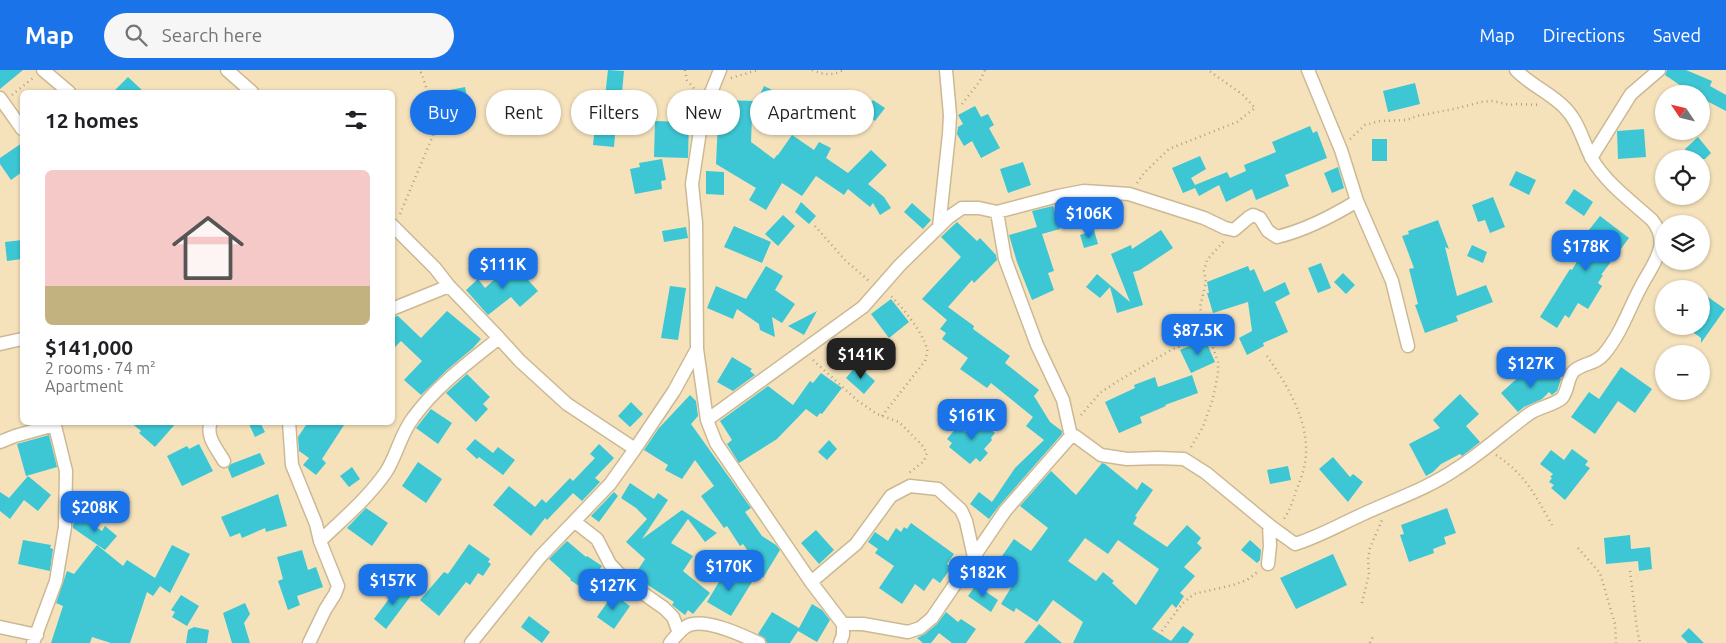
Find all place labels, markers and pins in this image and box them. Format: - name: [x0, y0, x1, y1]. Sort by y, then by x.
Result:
- pin: $106K: [1054, 196, 1124, 239]
- pin: $178K: [1551, 230, 1621, 272]
- pin: $111K: [468, 248, 538, 290]
- pin: $87.5K: [1157, 314, 1239, 356]
- pin: $141K: [826, 338, 896, 380]
- pin: $127K: [1496, 346, 1566, 389]
- pin: $161K: [937, 398, 1007, 441]
- pin: $208K: [60, 490, 130, 533]
- pin: $170K: [694, 550, 764, 592]
- pin: $182K: [948, 556, 1018, 598]
- pin: $157K: [358, 564, 428, 606]
- pin: $127K: [578, 568, 648, 611]

